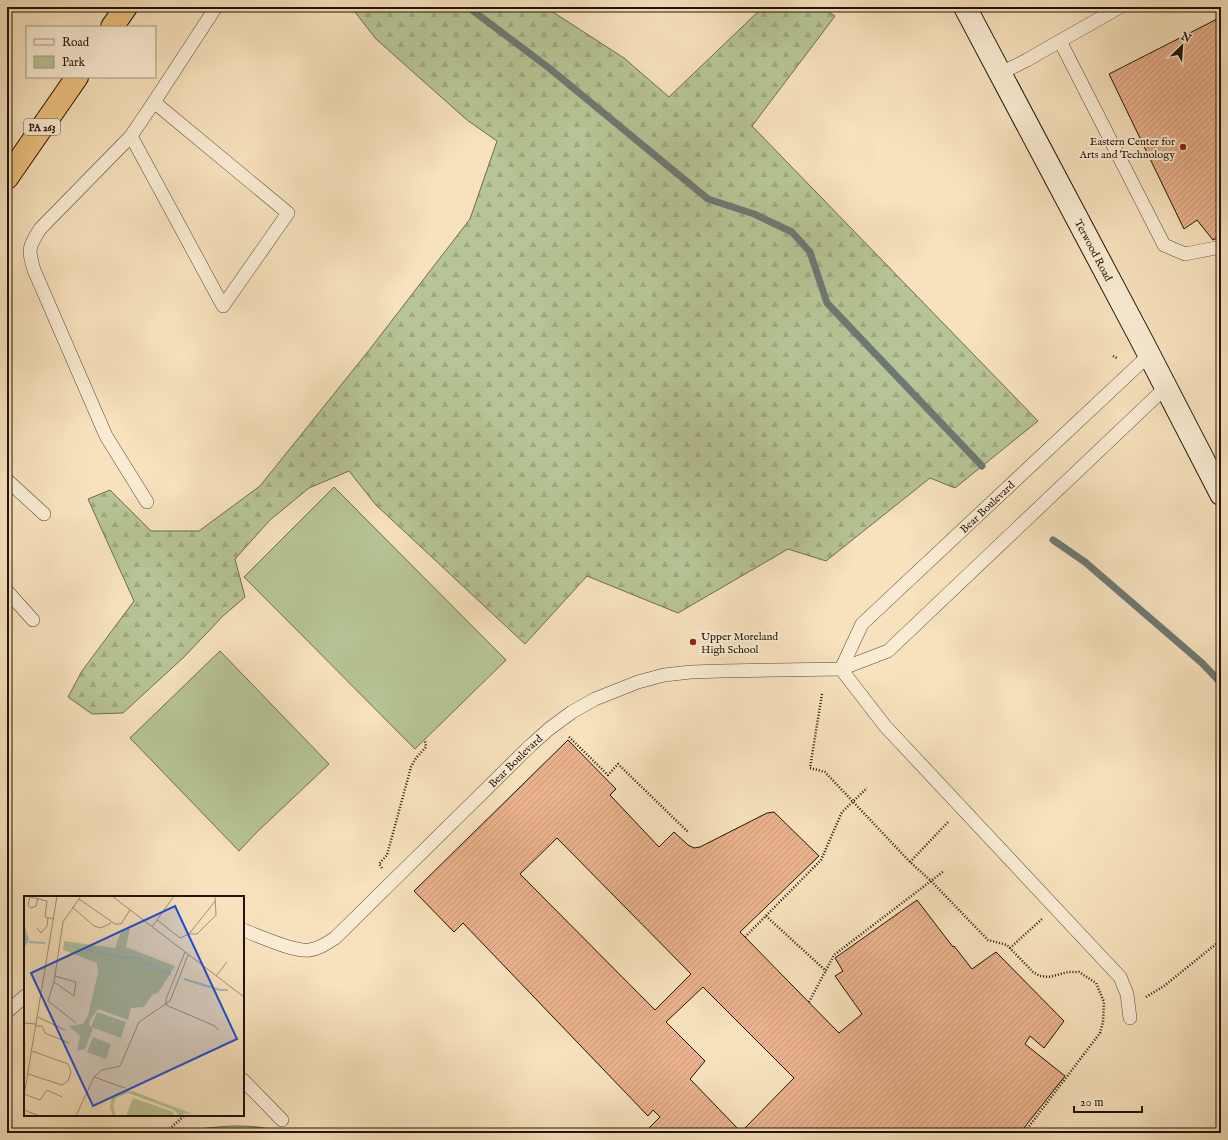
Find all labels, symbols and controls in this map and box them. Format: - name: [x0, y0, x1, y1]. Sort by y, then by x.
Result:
- legend: [26, 26, 156, 78]
- north arrow: [1162, 26, 1202, 66]
- text: N: [1178, 29, 1194, 46]
- text: Road: [62, 35, 90, 50]
- text: Park: [62, 55, 85, 70]
- road number: PA 263: [24, 119, 60, 135]
- place label: Eastern Center for Arts and Technology: [1079, 135, 1176, 162]
- marker: Eastern Center for Arts and Technology: [1178, 142, 1188, 152]
- street label: Terwood Road: [1071, 217, 1115, 284]
- street label: Bear Boulevard: [957, 478, 1018, 537]
- place label: Upper Moreland High School: [701, 630, 778, 657]
- marker: Upper Moreland High School: [688, 637, 698, 647]
- street label: Bear Boulevard: [486, 732, 546, 791]
- inset map: [24, 896, 244, 1116]
- scale bar: [1074, 1088, 1142, 1114]
- text: 20 m: [1080, 1095, 1103, 1110]

